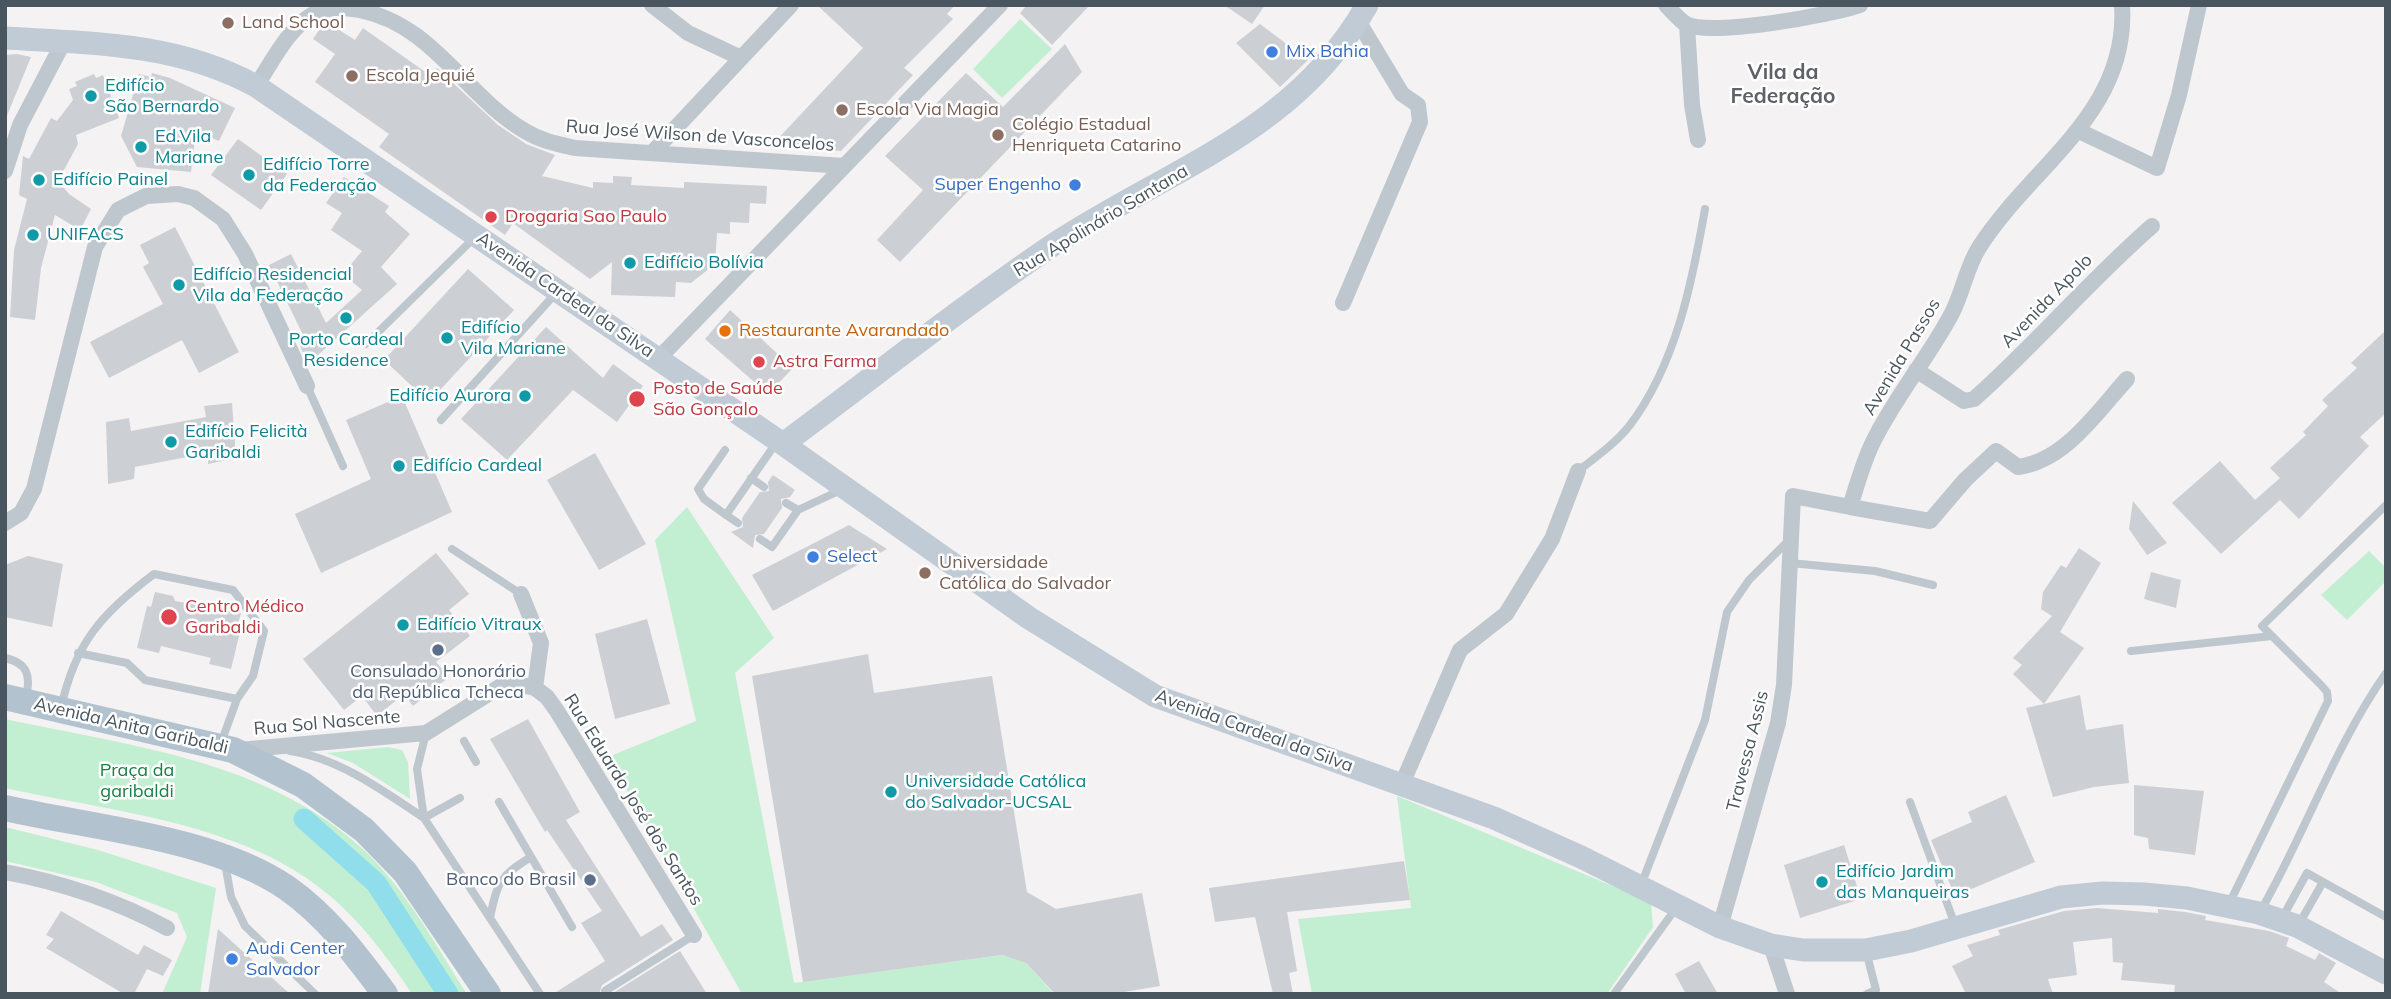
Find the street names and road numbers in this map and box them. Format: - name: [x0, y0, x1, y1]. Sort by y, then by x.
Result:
- street label: Rua José Wilson de Vasconcelos: [565, 116, 835, 156]
- street label: Rua Apolinário Santana: [1010, 160, 1192, 282]
- street label: Avenida Cardeal da Silva: [472, 228, 658, 362]
- street label: Avenida Apolo: [1997, 250, 2097, 352]
- street label: Avenida Passos: [1859, 295, 1945, 419]
- street label: Avenida Cardeal da Silva: [1152, 685, 1356, 777]
- street label: Travessa Assis: [1723, 689, 1773, 813]
- street label: Rua Eduardo José dos Santos: [559, 690, 707, 910]
- street label: Avenida Anita Garibaldi: [32, 693, 230, 759]
- street label: Rua Sol Nascente: [253, 706, 401, 740]

